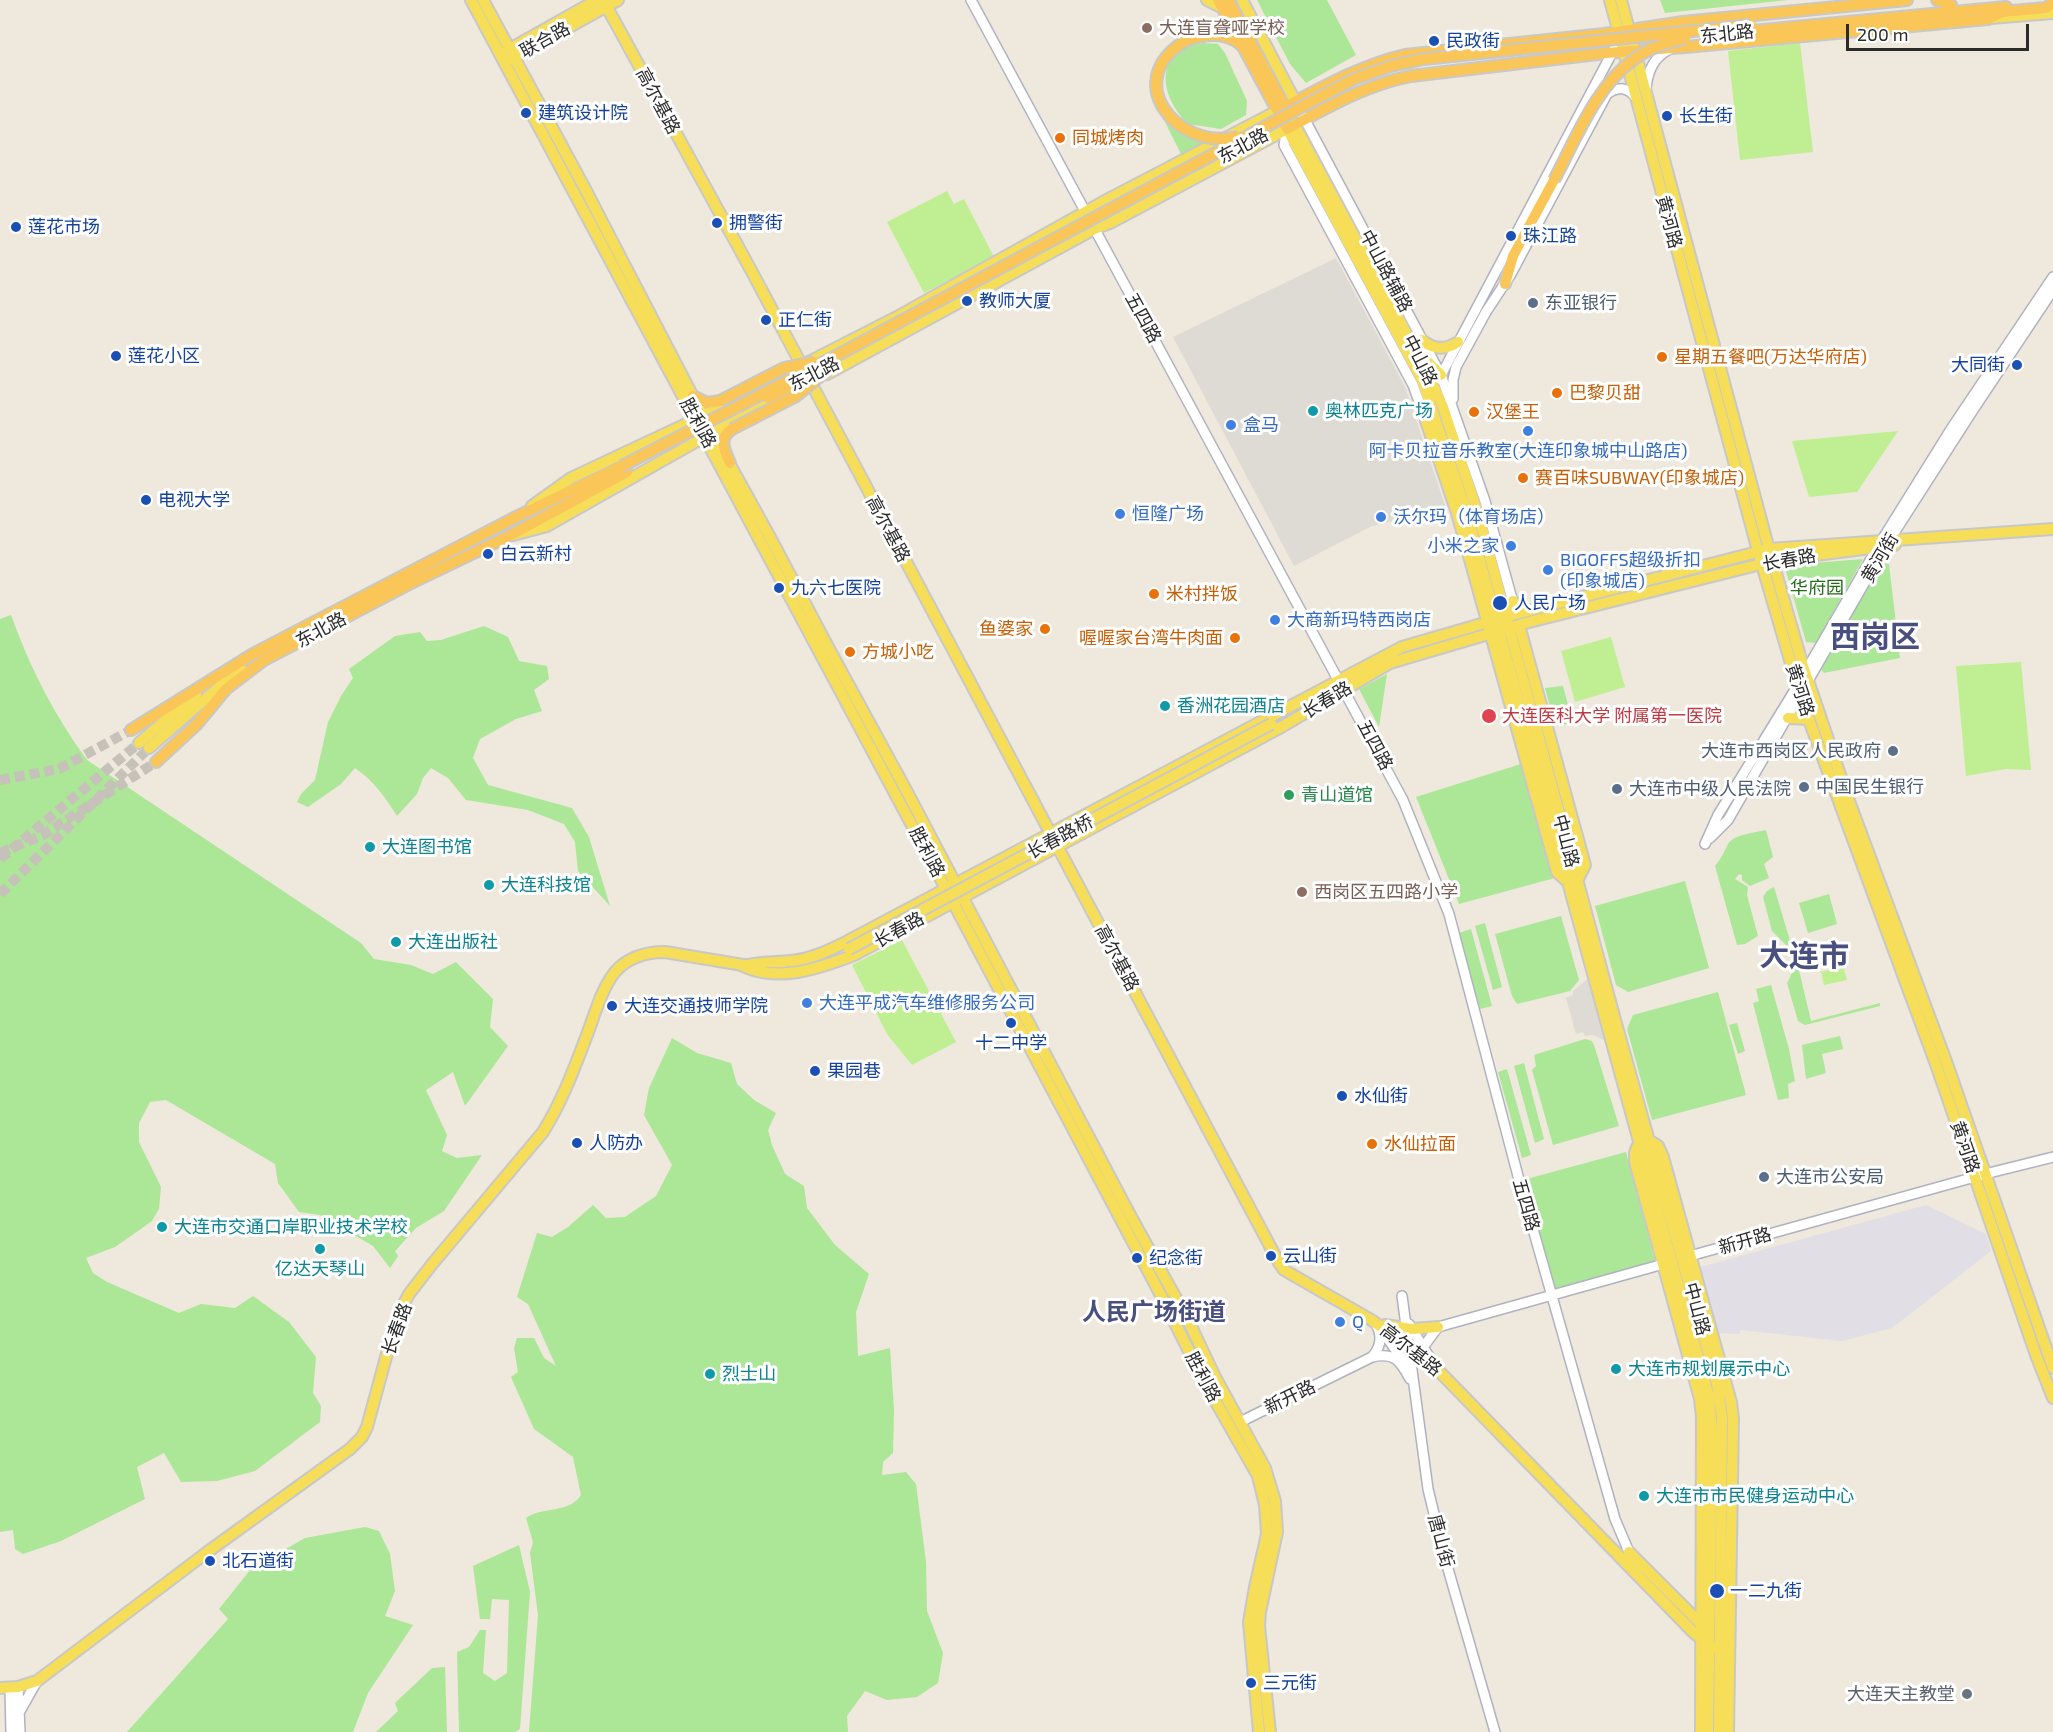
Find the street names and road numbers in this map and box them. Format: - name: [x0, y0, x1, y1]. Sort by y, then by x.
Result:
- street label: 联合路: [516, 17, 574, 63]
- street label: 东北路: [1699, 20, 1755, 48]
- street label: 高尔基路: [632, 64, 684, 138]
- street label: 东北路: [1214, 124, 1272, 168]
- street label: 黄河路: [1652, 193, 1686, 251]
- street label: 中山路辅路: [1355, 226, 1417, 316]
- street label: 五四路: [1120, 289, 1166, 347]
- street label: 中山路: [1398, 331, 1442, 389]
- street label: 东北路: [785, 352, 843, 396]
- street label: 胜利路: [675, 394, 721, 452]
- street label: 高尔基路: [862, 492, 914, 566]
- street label: 黄河街: [1857, 529, 1903, 587]
- street label: 长春路: [1761, 545, 1817, 575]
- street label: 东北路: [292, 608, 350, 652]
- street label: 黄河路: [1781, 661, 1819, 719]
- street label: 长春路: [1298, 677, 1356, 723]
- street label: 五四路: [1353, 716, 1397, 774]
- street label: 长春路桥: [1023, 811, 1097, 863]
- street label: 中山路: [1549, 812, 1583, 870]
- street label: 胜利路: [905, 823, 949, 881]
- street label: 长春路: [870, 907, 928, 953]
- street label: 高尔基路: [1091, 921, 1143, 995]
- street label: 黄河路: [1946, 1118, 1984, 1176]
- street label: 五四路: [1508, 1176, 1544, 1234]
- street label: 新开路: [1716, 1223, 1774, 1259]
- street label: 中山路: [1680, 1280, 1714, 1338]
- street label: 长春路: [378, 1300, 416, 1358]
- street label: 高尔基路: [1376, 1319, 1446, 1381]
- street label: 胜利路: [1181, 1348, 1225, 1406]
- street label: 新开路: [1261, 1375, 1319, 1419]
- street label: 唐山街: [1424, 1512, 1458, 1570]

